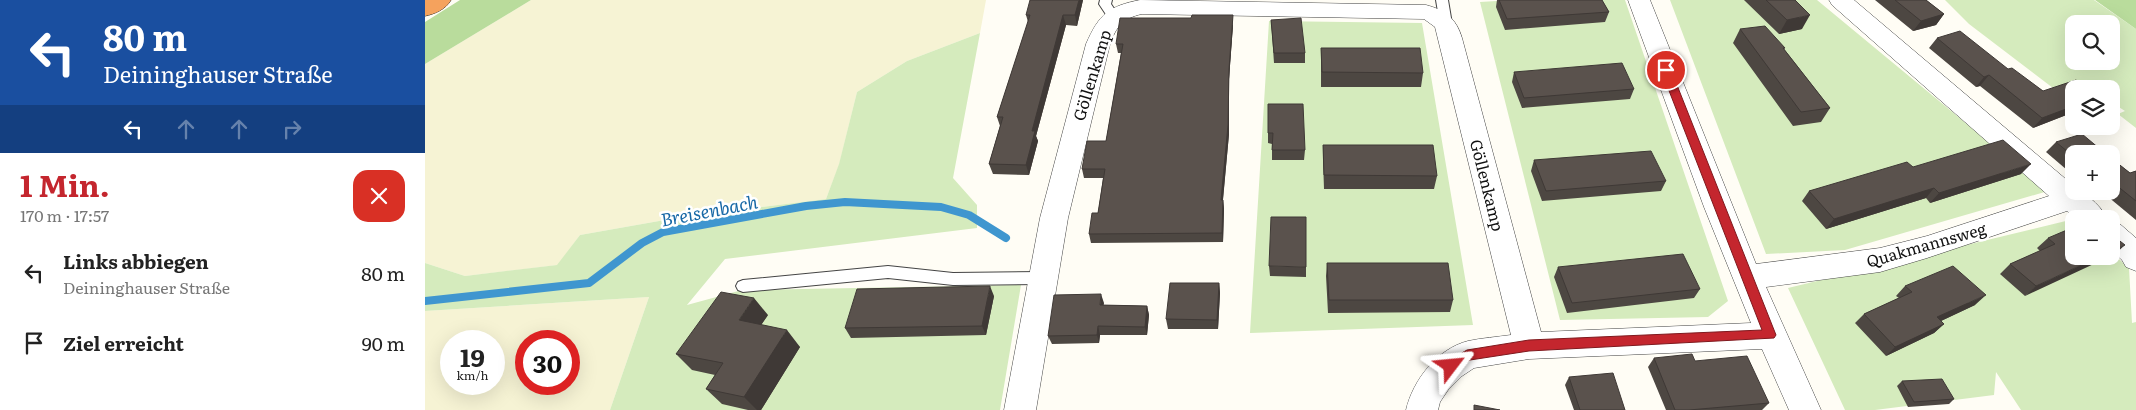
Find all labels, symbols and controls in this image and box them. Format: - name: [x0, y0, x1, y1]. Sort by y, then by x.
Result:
- text: 80 m: [103, 10, 187, 62]
- map controls: [2065, 15, 2120, 265]
- button: search: [2065, 15, 2120, 70]
- icon: left: [20, 20, 85, 85]
- street label: Göllenkamp: [1066, 26, 1116, 123]
- pin: [1645, 49, 1687, 91]
- icon: arrive: [1652, 56, 1680, 84]
- text: Deininghauser Straße: [103, 57, 333, 90]
- button: layers: [2065, 80, 2120, 135]
- icon: left: [119, 115, 147, 143]
- icon: ahead: [172, 115, 200, 143]
- icon: ahead: [225, 115, 253, 143]
- icon: right: [278, 115, 306, 143]
- street label: Göllenkamp: [1465, 137, 1511, 234]
- button: +: [2065, 145, 2120, 200]
- text: 1 Min.: [20, 162, 110, 206]
- button: close: [353, 170, 405, 222]
- water label: Breisenbach: [658, 187, 760, 233]
- text: 170 m · 17:57: [20, 203, 109, 227]
- button: −: [2065, 210, 2120, 265]
- street label: Quakmannsweg: [1863, 215, 1989, 273]
- text: Links abbiegen: [63, 247, 209, 275]
- icon: left: [20, 259, 48, 287]
- text: 80 m: [361, 259, 405, 287]
- text: Deininghauser Straße: [63, 275, 230, 299]
- icon: arrive: [20, 329, 48, 357]
- text: Ziel erreicht: [63, 329, 184, 357]
- text: 90 m: [362, 329, 405, 357]
- speed limit sign: 30: [515, 330, 580, 395]
- text: 19: [460, 338, 485, 375]
- position arrow: [1424, 339, 1476, 391]
- text: km/h: [457, 366, 488, 384]

